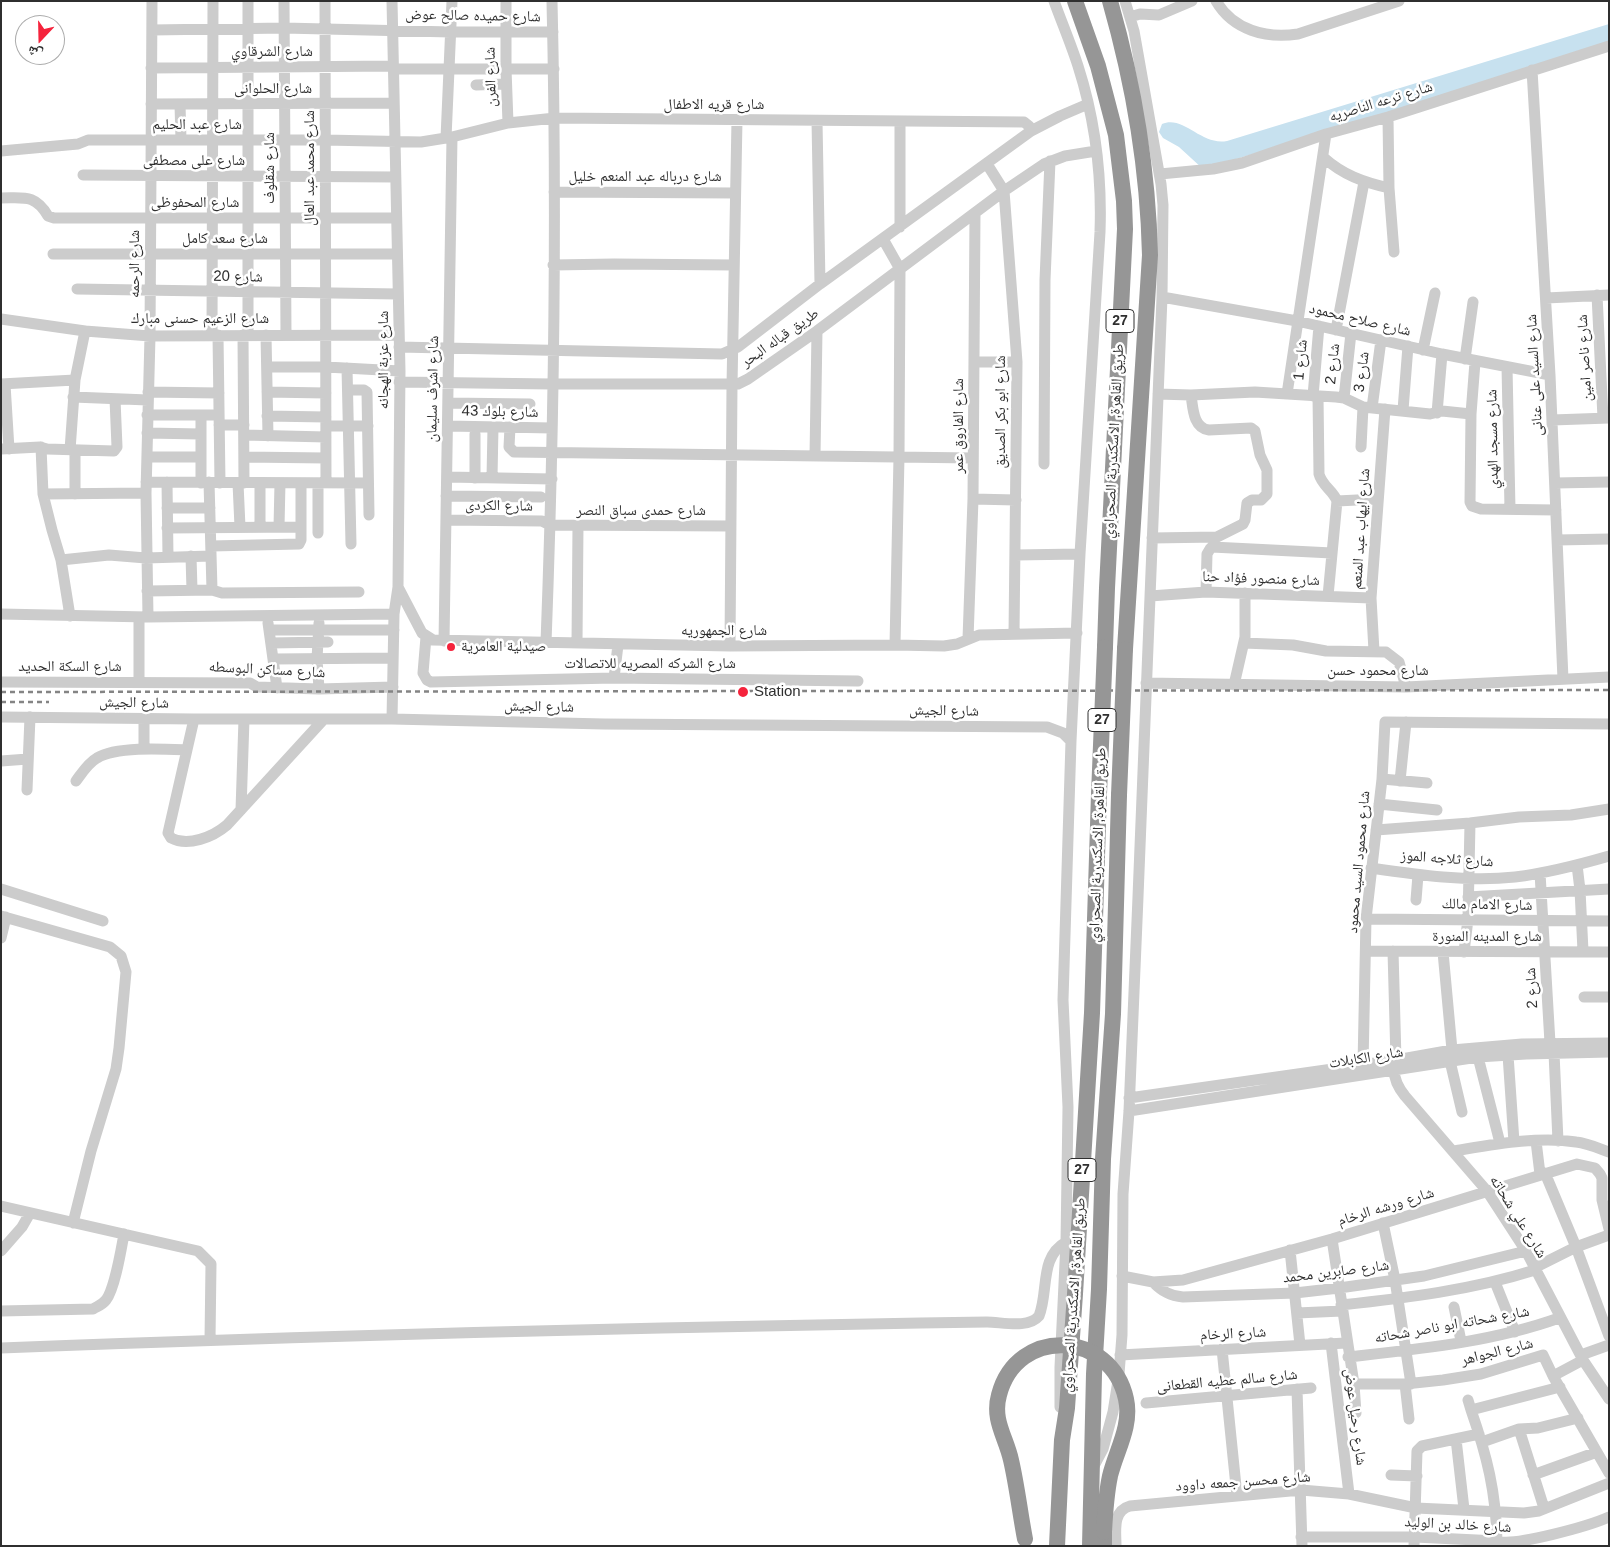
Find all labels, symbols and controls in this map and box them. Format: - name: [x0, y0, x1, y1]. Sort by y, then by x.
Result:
- street label: شارع حميده صالح عوض: [405, 6, 541, 26]
- north arrow: [15, 15, 65, 65]
- text: ش: [25, 43, 45, 63]
- street label: شارع الشرقاوي: [231, 43, 313, 61]
- street label: شارع الفرن: [481, 47, 501, 107]
- street label: شارع ترعه الناصريه: [1327, 78, 1435, 126]
- street label: شارع الحلوانى: [234, 80, 312, 98]
- street label: شارع قريه الاطفال: [664, 96, 764, 114]
- street label: شارع محمد عبد العال: [301, 110, 319, 226]
- street label: شارع عبد الحليم: [152, 116, 242, 134]
- street label: شارع شقلوف: [261, 132, 279, 204]
- street label: شارع على مصطفى: [143, 152, 245, 170]
- street label: شارع درباله عبد المنعم خليل: [568, 168, 722, 186]
- street label: شارع المحفوظى: [151, 194, 239, 212]
- street label: شارع الرحمه: [126, 230, 144, 298]
- street label: شارع سعد كامل: [182, 230, 268, 248]
- street label: شارع 20: [213, 268, 263, 286]
- street label: شارع صلاح محمود: [1308, 300, 1412, 340]
- street label: طريق قباله البحر: [738, 305, 822, 371]
- street label: شارع الزعيم حسنى مبارك: [131, 310, 269, 328]
- road number: 27: [1106, 310, 1134, 332]
- street label: شارع عزبة الهجانه: [375, 311, 393, 409]
- street label: شارع السيد على عنانى: [1523, 314, 1547, 436]
- street label: شارع ناصر امين: [1574, 314, 1596, 402]
- street label: شارع اشرف سليمان: [423, 335, 443, 443]
- street label: شارع 1: [1290, 339, 1312, 381]
- street label: طريق القاهرة, الاسكندرية الصحراوي: [1100, 343, 1128, 539]
- street label: شارع 2: [1322, 343, 1344, 385]
- street label: شارع 3: [1351, 351, 1373, 393]
- street label: شارع ابو بكر الصديق: [992, 355, 1010, 469]
- street label: شارع الفاروق عمر: [950, 378, 968, 474]
- street label: شارع مسجد الهدي: [1483, 389, 1503, 489]
- street label: شارع بلوك 43: [461, 402, 539, 422]
- street label: شارع ايهاب عبد المنعم: [1348, 468, 1374, 590]
- street label: شارع الكردى: [465, 496, 533, 516]
- street label: شارع حمدى سباق النصر: [576, 502, 706, 520]
- street label: شارع منصور فؤاد حنا: [1202, 568, 1320, 590]
- street label: شارع الجمهوريه: [681, 622, 767, 640]
- place label: صيدلية العامرية: [461, 638, 546, 656]
- marker: صيدلية العامرية: [445, 641, 457, 653]
- street label: شارع الشركه المصريه للاتصالات: [564, 655, 736, 673]
- street label: شارع السكة الحديد: [18, 658, 122, 676]
- street label: شارع مساكن البوسطه: [208, 658, 326, 682]
- street label: شارع محمود حسن: [1327, 662, 1429, 680]
- place label: Station: [754, 683, 801, 701]
- marker: Station: [736, 685, 750, 699]
- street label: شارع الجيش: [99, 693, 169, 713]
- street label: شارع الجيش: [504, 697, 574, 717]
- street label: شارع الجيش: [909, 701, 979, 721]
- road number: 27: [1088, 708, 1116, 732]
- street label: طريق القاهرة, الاسكندرية الصحراوي: [1086, 747, 1110, 943]
- street label: شارع محمود السيد محمود: [1344, 790, 1374, 934]
- street label: شارع ثلاجه الموز: [1400, 847, 1494, 871]
- street label: شارع الامام مالك: [1441, 895, 1533, 915]
- street label: شارع المدينه المنورة: [1432, 928, 1542, 946]
- street label: شارع 2: [1522, 967, 1542, 1009]
- street label: شارع الكابلات: [1328, 1043, 1404, 1073]
- road number: 27: [1068, 1158, 1096, 1182]
- street label: شارع علي شحاته: [1485, 1172, 1551, 1262]
- street label: شارع ورشه الرخام: [1336, 1184, 1436, 1230]
- street label: طريق القاهرة, الاسكندرية الصحراوي: [1058, 1197, 1090, 1393]
- street label: شارع صابرين محمد: [1282, 1257, 1390, 1287]
- street label: شارع شحاته ابو ناصر شحاته: [1373, 1303, 1531, 1347]
- street label: شارع الرخام: [1199, 1323, 1267, 1345]
- street label: شارع الجواهر: [1459, 1334, 1535, 1370]
- street label: شارع سالم عطيه القطعانى: [1156, 1366, 1298, 1396]
- street label: شارع رحيل عوض: [1340, 1368, 1370, 1466]
- street label: شارع محسن جمعه داوود: [1175, 1468, 1311, 1496]
- street label: شارع خالد بن الوليد: [1404, 1513, 1512, 1537]

